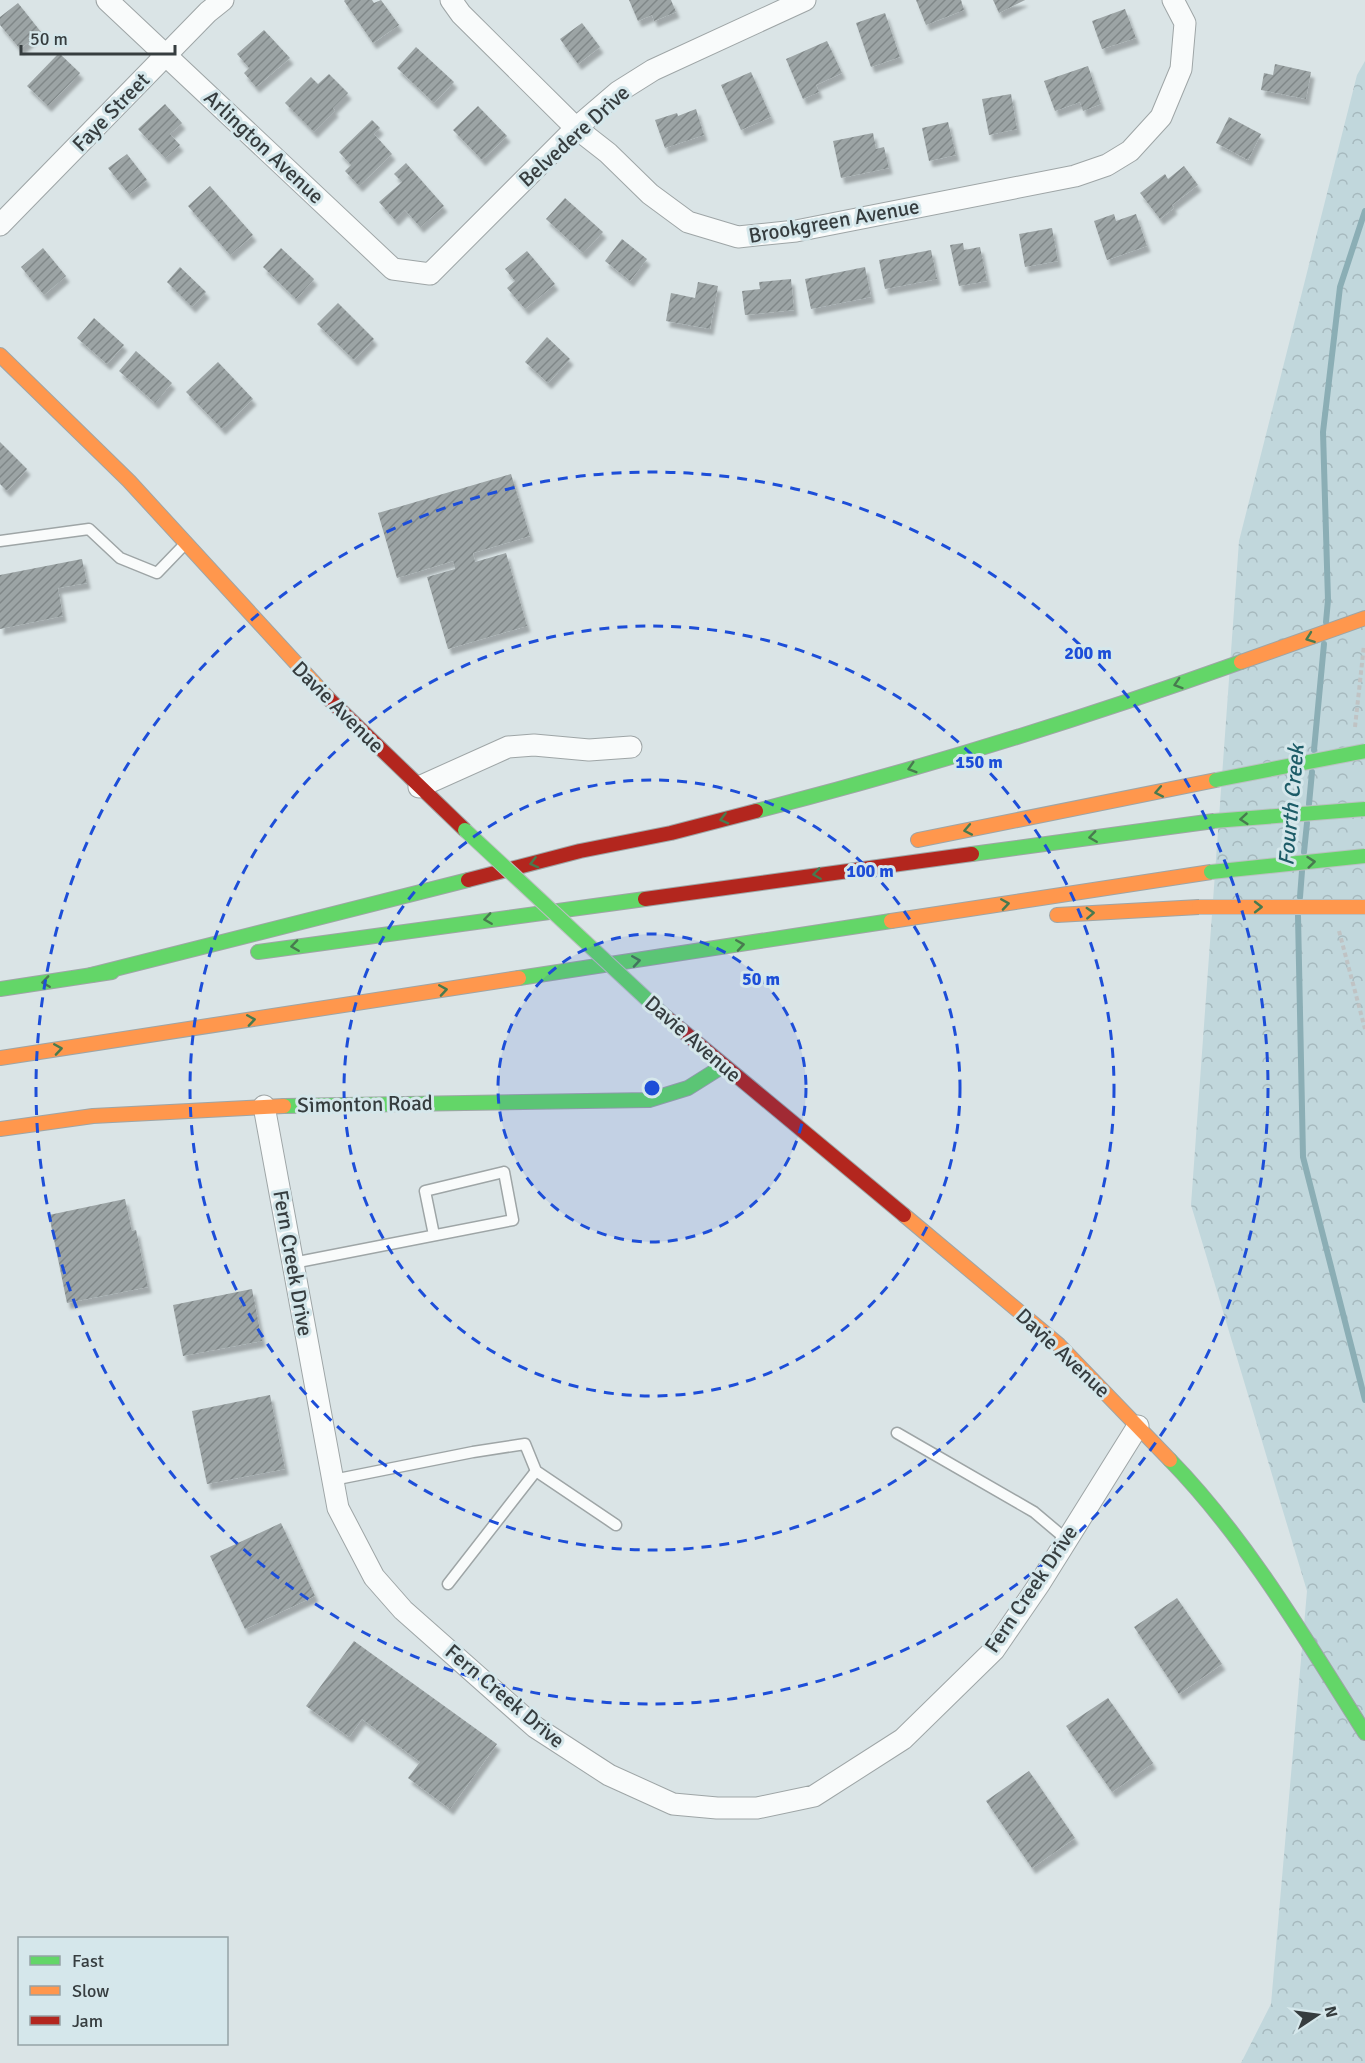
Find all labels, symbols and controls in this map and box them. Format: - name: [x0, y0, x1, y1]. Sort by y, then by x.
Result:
- scale bar: [21, 18, 176, 56]
- text: 50 m: [30, 28, 68, 50]
- street label: Faye Street: [67, 67, 155, 157]
- street label: Belvedere Drive: [513, 79, 635, 193]
- street label: Arlington Avenue: [199, 85, 329, 209]
- street label: Brookgreen Avenue: [747, 193, 921, 249]
- one-way arrow: [1305, 630, 1316, 643]
- text: 200 m: [1064, 642, 1112, 664]
- street label: Davie Avenue: [287, 656, 389, 758]
- one-way arrow: [1173, 676, 1184, 689]
- water label: Fourth Creek: [1272, 741, 1310, 867]
- text: 150 m: [955, 751, 1003, 773]
- one-way arrow: [907, 761, 918, 773]
- one-way arrow: [1154, 785, 1164, 798]
- one-way arrow: [719, 812, 729, 825]
- one-way arrow: [1239, 812, 1248, 825]
- one-way arrow: [963, 823, 973, 836]
- one-way arrow: [1089, 831, 1098, 843]
- one-way arrow: [529, 856, 540, 868]
- one-way arrow: [1306, 856, 1315, 869]
- text: 100 m: [846, 860, 894, 882]
- one-way arrow: [812, 868, 821, 880]
- one-way arrow: [999, 898, 1009, 911]
- one-way arrow: [1253, 901, 1262, 913]
- one-way arrow: [1085, 907, 1094, 920]
- one-way arrow: [484, 913, 493, 925]
- one-way arrow: [736, 939, 745, 951]
- one-way arrow: [291, 940, 300, 952]
- one-way arrow: [631, 955, 641, 967]
- text: 50 m: [742, 968, 780, 990]
- one-way arrow: [41, 975, 50, 987]
- one-way arrow: [439, 985, 448, 997]
- street label: Davie Avenue: [639, 990, 747, 1088]
- one-way arrow: [246, 1014, 255, 1026]
- one-way arrow: [53, 1044, 62, 1056]
- centre of rings: [642, 1078, 662, 1098]
- street label: Simonton Road: [297, 1090, 433, 1118]
- street label: Fern Creek Drive: [267, 1188, 319, 1338]
- street label: Davie Avenue: [1010, 1303, 1116, 1403]
- street label: Fern Creek Drive: [979, 1520, 1083, 1658]
- street label: Fern Creek Drive: [440, 1639, 570, 1753]
- legend: [18, 1937, 228, 2045]
- text: Fast: [72, 1950, 104, 1972]
- text: Slow: [72, 1980, 109, 2002]
- north arrow: [1287, 1985, 1347, 2045]
- text: N: [1320, 2004, 1342, 2020]
- text: Jam: [72, 2010, 103, 2032]

